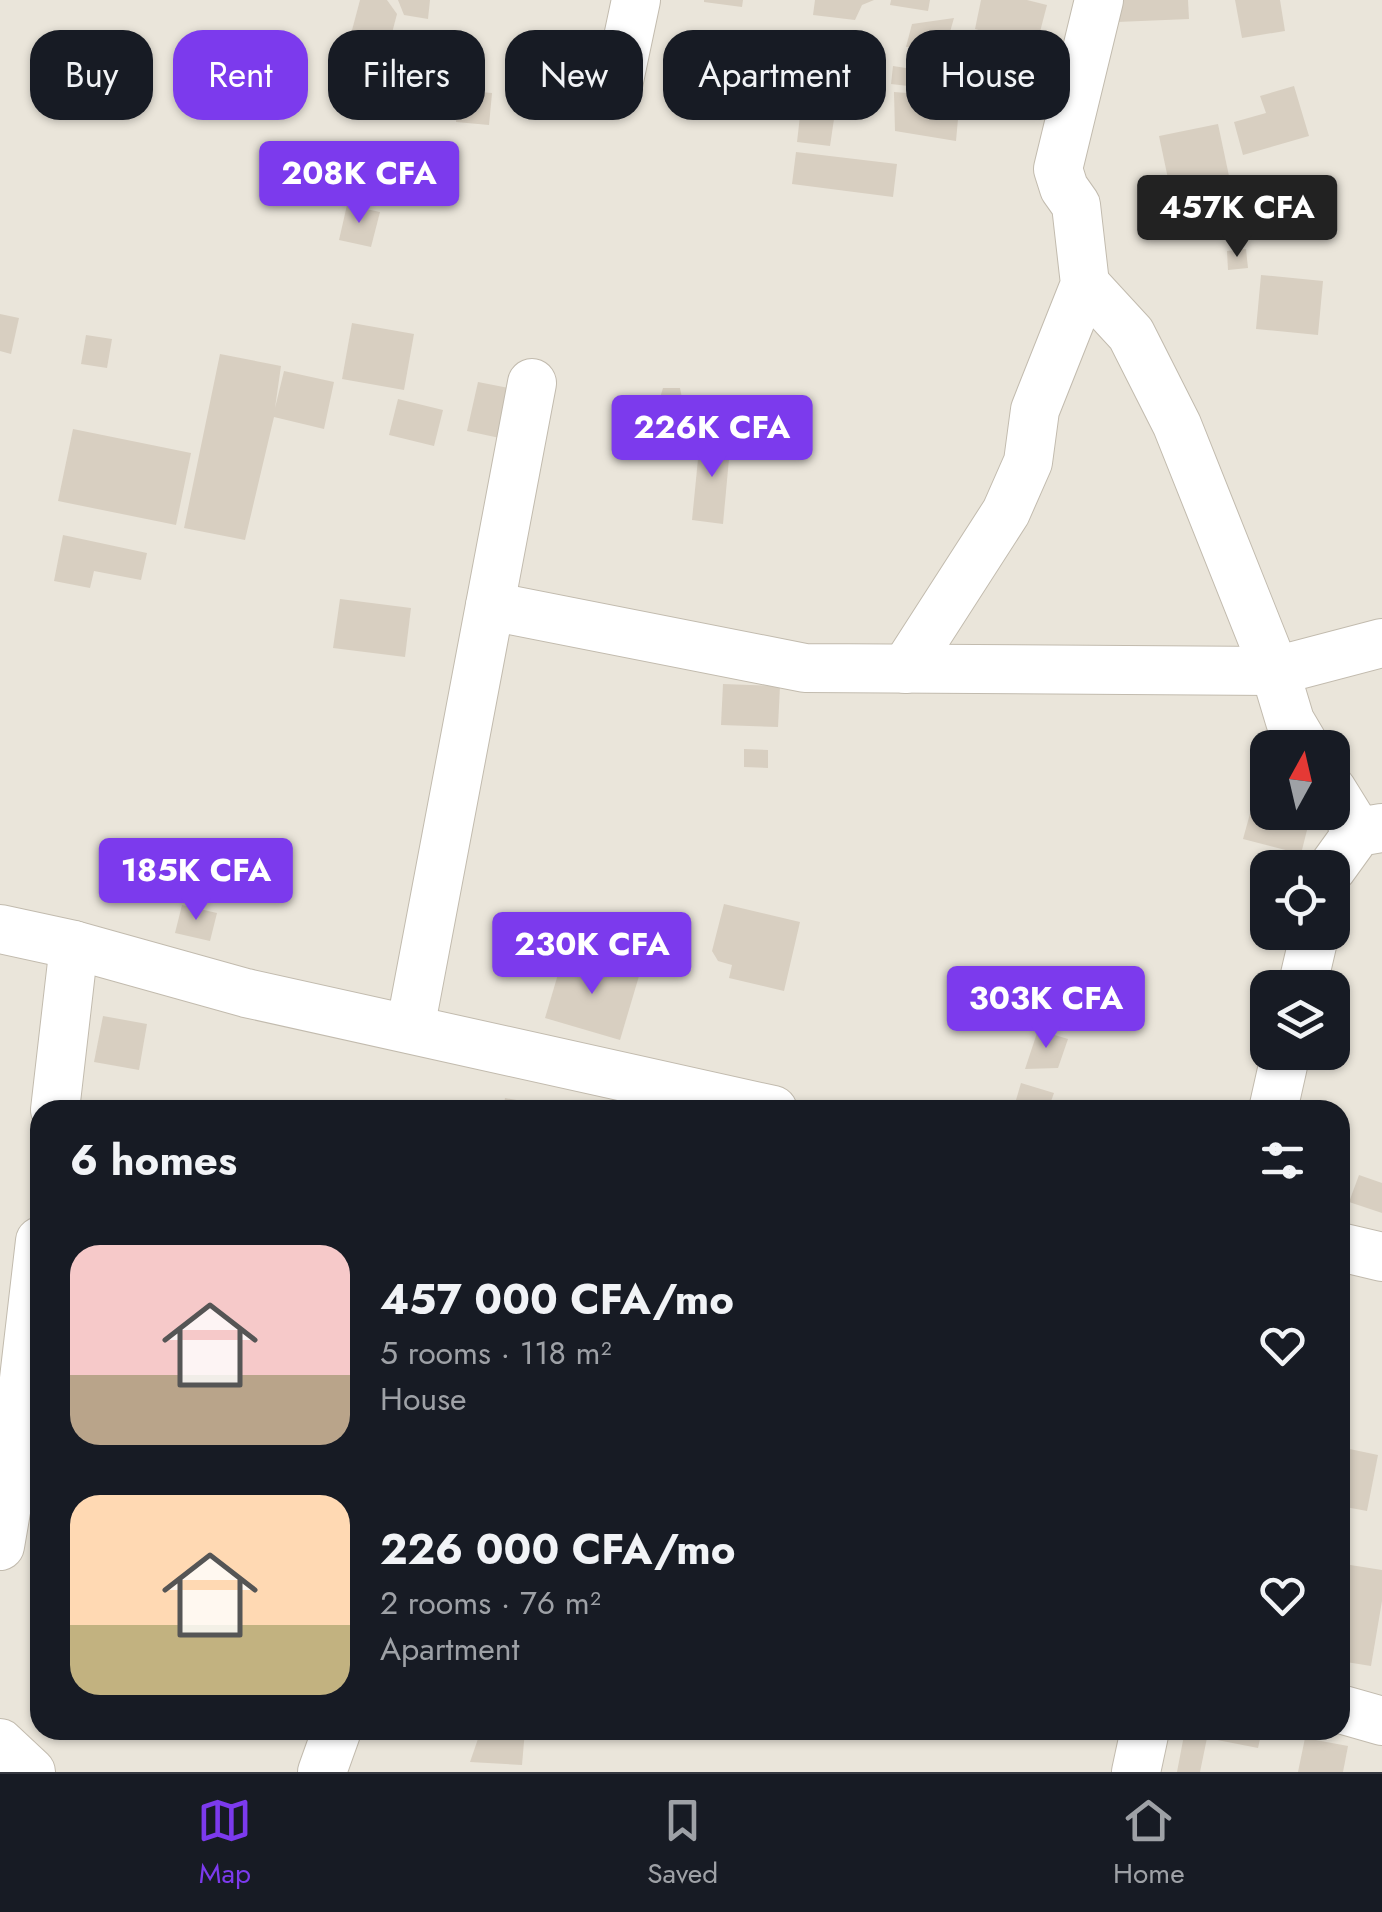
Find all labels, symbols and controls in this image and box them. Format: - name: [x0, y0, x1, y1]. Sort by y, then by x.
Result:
- chip: Buy: [30, 30, 153, 120]
- chip: Rent: [173, 30, 308, 120]
- chip: Filters: [328, 30, 485, 120]
- chip: New: [505, 30, 643, 120]
- chip: Apartment: [663, 30, 886, 120]
- chip: House: [906, 30, 1070, 120]
- pin: 208K CFA: [256, 141, 462, 226]
- text: 208K CFA: [281, 150, 437, 196]
- pin: 457K CFA: [1134, 175, 1340, 260]
- text: 457K CFA: [1159, 184, 1315, 230]
- pin: 226K CFA: [609, 395, 815, 480]
- text: 226K CFA: [634, 404, 790, 450]
- north arrow: [1250, 730, 1350, 830]
- map controls: [1250, 730, 1350, 1070]
- pin: 185K CFA: [93, 838, 299, 923]
- text: 185K CFA: [121, 847, 271, 893]
- button: locate: [1250, 850, 1350, 950]
- pin: 230K CFA: [489, 912, 695, 997]
- text: 230K CFA: [514, 921, 670, 967]
- pin: 303K CFA: [943, 966, 1149, 1051]
- button: layers: [1250, 970, 1350, 1070]
- text: 303K CFA: [969, 975, 1123, 1021]
- text: 6 homes: [70, 1130, 237, 1191]
- icon: filters: [1255, 1133, 1310, 1188]
- text: 457 000 CFA/mo: [380, 1269, 734, 1330]
- icon: home: [150, 1285, 270, 1405]
- icon: heart: [1255, 1318, 1310, 1373]
- text: 5 rooms · 118 m²: [380, 1330, 612, 1376]
- text: House: [380, 1376, 467, 1422]
- text: 226 000 CFA/mo: [380, 1519, 736, 1580]
- icon: home: [150, 1535, 270, 1655]
- icon: heart: [1255, 1568, 1310, 1623]
- text: 2 rooms · 76 m²: [380, 1580, 601, 1626]
- text: Apartment: [380, 1626, 519, 1672]
- tab: Map: [197, 1793, 252, 1894]
- tab: Saved: [647, 1793, 718, 1894]
- tab: Home: [1113, 1793, 1185, 1894]

